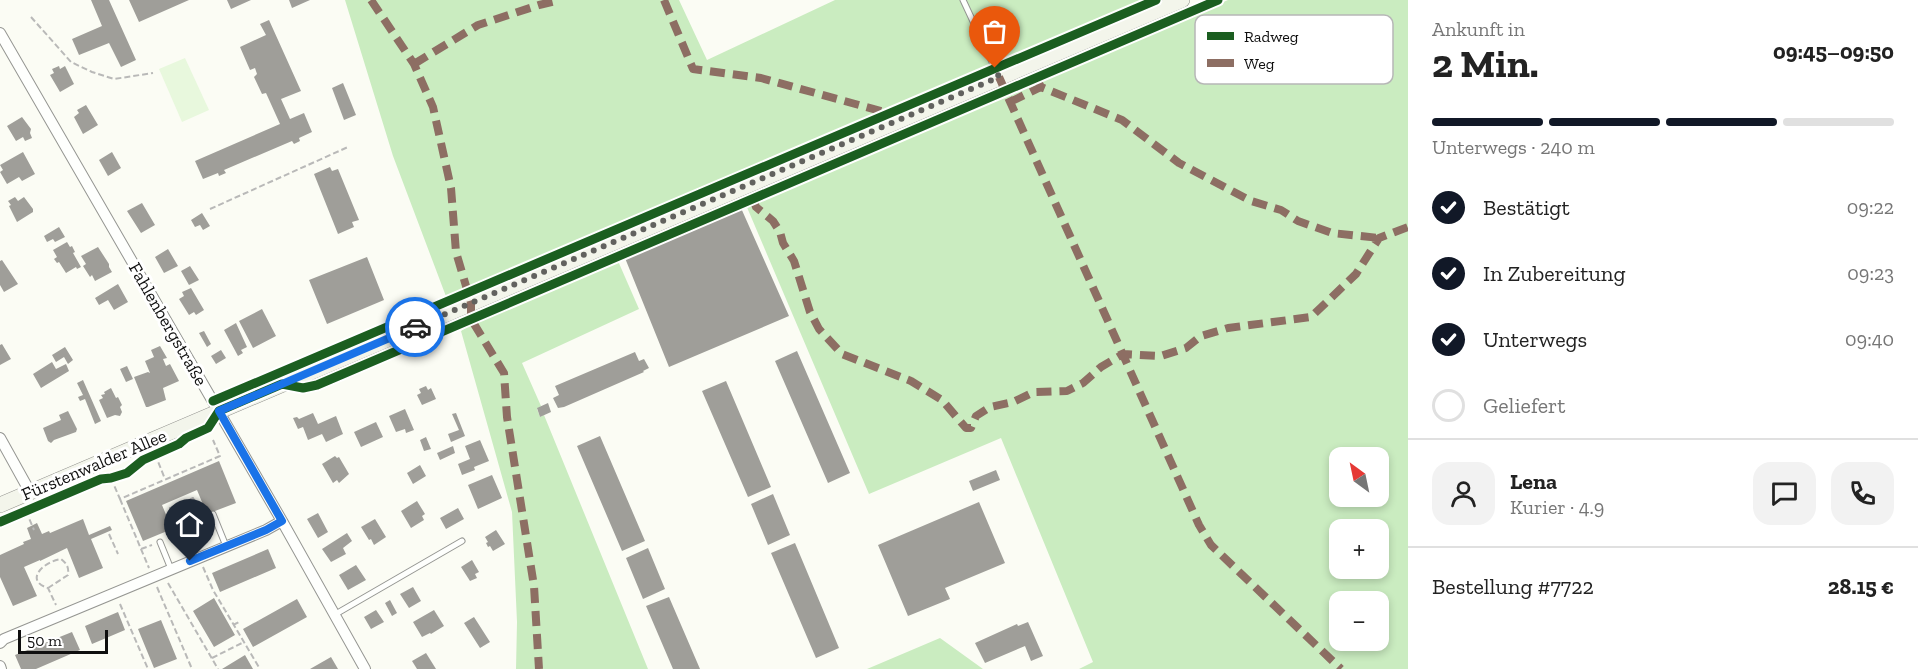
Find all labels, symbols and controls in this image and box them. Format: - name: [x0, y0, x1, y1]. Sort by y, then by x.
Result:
- pin: [969, 6, 1020, 68]
- icon: bag: [978, 15, 1011, 48]
- legend: [1195, 15, 1393, 84]
- text: Ankunft in: [1432, 17, 1525, 41]
- text: Radweg: [1244, 27, 1299, 46]
- text: 09:45–09:50: [1773, 38, 1894, 65]
- text: 2 Min.: [1432, 40, 1539, 87]
- text: Weg: [1244, 54, 1275, 73]
- text: Unterwegs · 240 m: [1432, 135, 1595, 159]
- icon: check: [1432, 191, 1465, 224]
- text: Bestätigt: [1483, 194, 1570, 221]
- text: 09:22: [1847, 195, 1894, 219]
- icon: check: [1432, 257, 1465, 290]
- street label: Fahlenbergstraße: [124, 258, 212, 390]
- text: In Zubereitung: [1483, 260, 1626, 287]
- text: 09:23: [1847, 261, 1894, 285]
- courier: [385, 297, 445, 357]
- icon: car: [399, 311, 432, 344]
- icon: check: [1432, 323, 1465, 356]
- text: Unterwegs: [1483, 326, 1587, 353]
- text: 09:40: [1845, 327, 1894, 351]
- text: Geliefert: [1483, 392, 1566, 419]
- street label: Fürstenwalder Allee: [18, 425, 170, 505]
- north arrow: [1329, 447, 1389, 507]
- map controls: [1329, 447, 1389, 651]
- button: person: [1432, 462, 1495, 525]
- button: chat: [1753, 462, 1816, 525]
- button: phone: [1831, 462, 1894, 525]
- text: Lena: [1510, 468, 1557, 495]
- text: Kurier · 4.9: [1510, 495, 1604, 519]
- pin: [164, 499, 215, 561]
- icon: home: [173, 508, 206, 541]
- button: +: [1329, 519, 1389, 579]
- text: Bestellung #7722: [1432, 573, 1594, 600]
- text: 28.15 €: [1828, 573, 1894, 600]
- button: −: [1329, 591, 1389, 651]
- scale bar: [18, 627, 108, 654]
- text: 50 m: [27, 631, 62, 650]

